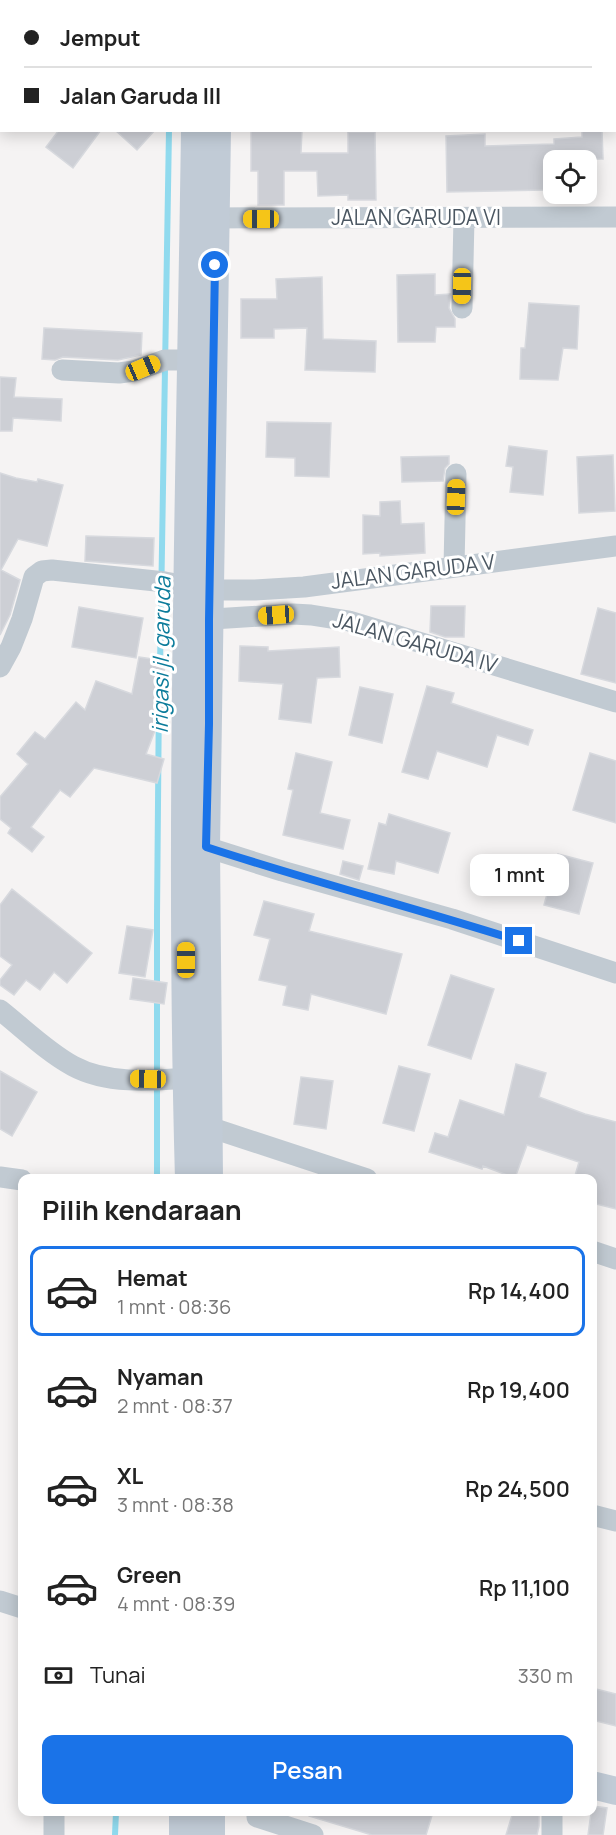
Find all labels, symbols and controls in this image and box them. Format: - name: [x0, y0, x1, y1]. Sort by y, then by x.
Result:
- text: Jemput: [60, 23, 141, 53]
- text: Jalan Garuda III: [60, 81, 221, 111]
- map controls: [543, 150, 597, 204]
- button: locate: [543, 150, 597, 204]
- street label: JALAN GARUDA VI: [331, 203, 501, 231]
- car: [243, 210, 279, 228]
- route start: [201, 251, 228, 278]
- car: [453, 268, 471, 304]
- car: [123, 353, 163, 383]
- car: [446, 479, 466, 515]
- street label: JALAN GARUDA V: [329, 547, 497, 595]
- water label: irigasi jl. garuda: [145, 575, 177, 734]
- car: [257, 605, 295, 625]
- street label: JALAN GARUDA IV: [330, 605, 501, 679]
- callout: 1 mnt: [470, 854, 568, 896]
- text: 1 mnt: [494, 861, 545, 888]
- route end: [505, 927, 532, 954]
- car: [177, 942, 195, 978]
- car: [130, 1070, 166, 1088]
- text: Pilih kendaraan: [42, 1191, 242, 1228]
- text: Hemat: [117, 1263, 188, 1293]
- icon: car: [45, 1264, 99, 1318]
- text: Rp 14,400: [468, 1276, 570, 1306]
- text: 1 mnt · 08:36: [117, 1293, 231, 1320]
- text: Nyaman: [117, 1362, 204, 1392]
- icon: car: [45, 1363, 99, 1417]
- text: Rp 19,400: [467, 1375, 570, 1405]
- text: 2 mnt · 08:37: [117, 1392, 233, 1419]
- text: XL: [117, 1461, 143, 1491]
- icon: car: [45, 1462, 99, 1516]
- text: Rp 24,500: [465, 1474, 570, 1504]
- text: 3 mnt · 08:38: [117, 1491, 234, 1518]
- text: Green: [117, 1560, 182, 1590]
- icon: car: [45, 1561, 99, 1615]
- text: Rp 11,100: [479, 1573, 570, 1603]
- text: 4 mnt · 08:39: [117, 1590, 235, 1617]
- icon: cash: [42, 1659, 75, 1692]
- text: Tunai: [90, 1660, 146, 1690]
- text: 330 m: [518, 1662, 573, 1689]
- button: Pesan: [42, 1735, 573, 1804]

